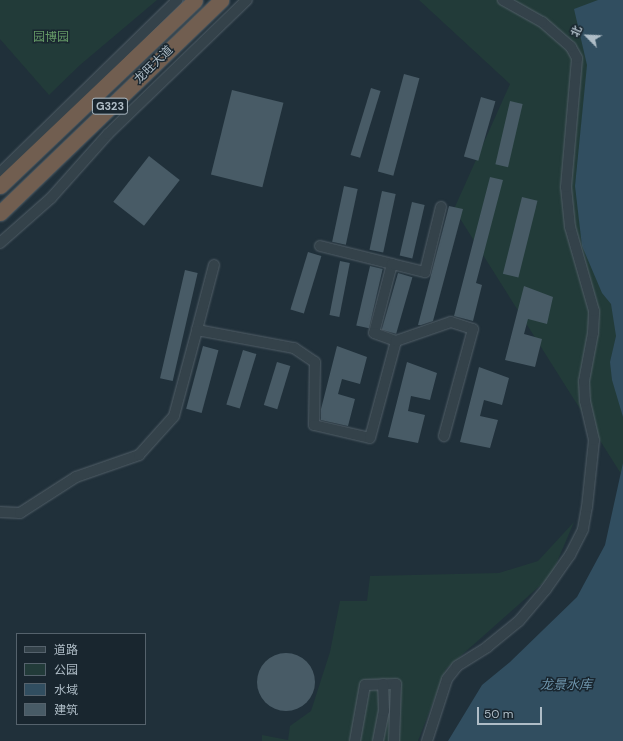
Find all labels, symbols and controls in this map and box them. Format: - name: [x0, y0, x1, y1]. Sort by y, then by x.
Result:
- north arrow: [567, 16, 607, 56]
- text: 北: [567, 23, 585, 39]
- park label: 园博园: [33, 31, 69, 45]
- street label: 龙旺大道: [132, 43, 176, 87]
- road number: G323: [91, 97, 129, 115]
- legend: [16, 633, 146, 725]
- text: 道路: [54, 642, 78, 658]
- text: 公园: [54, 662, 78, 678]
- water label: 龙景水库: [540, 677, 592, 693]
- text: 水域: [54, 682, 78, 698]
- scale bar: [479, 699, 544, 725]
- text: 建筑: [54, 702, 78, 718]
- text: 50 m: [484, 706, 513, 722]

